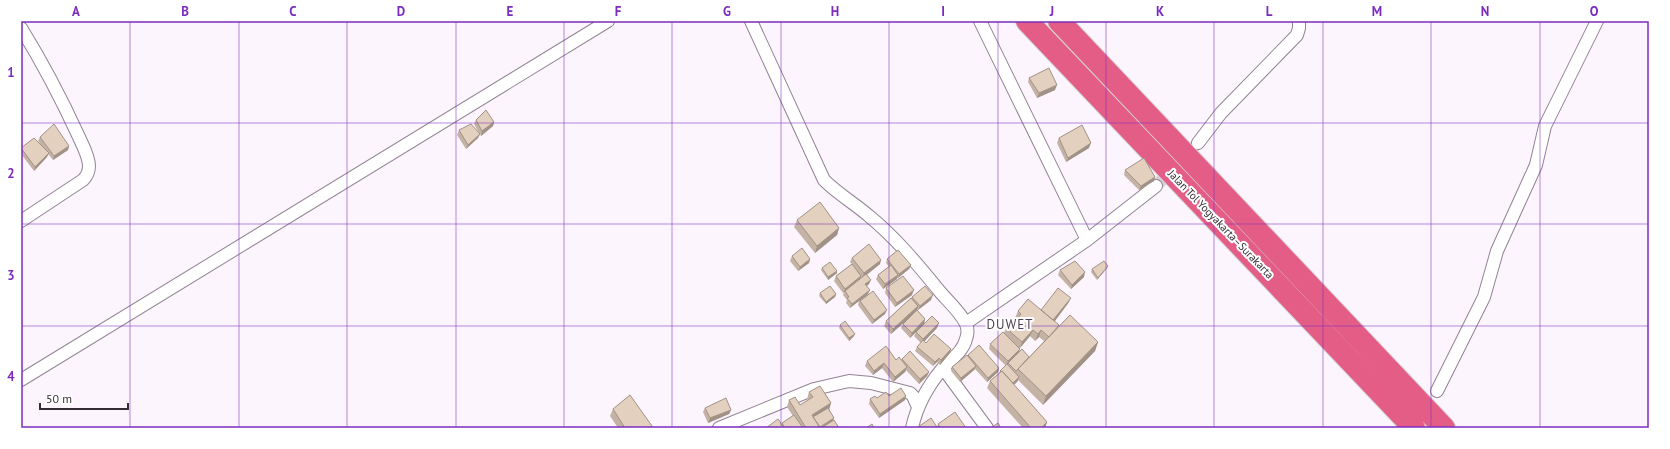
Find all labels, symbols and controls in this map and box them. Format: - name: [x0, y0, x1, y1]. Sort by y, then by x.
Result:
- text: A: [72, 3, 80, 20]
- text: B: [181, 3, 189, 20]
- text: C: [289, 3, 297, 20]
- text: D: [397, 3, 405, 20]
- text: E: [507, 3, 514, 20]
- text: F: [615, 3, 622, 20]
- text: G: [723, 3, 731, 20]
- text: H: [831, 3, 839, 20]
- text: I: [941, 3, 945, 20]
- text: J: [1049, 3, 1054, 20]
- text: K: [1156, 3, 1164, 20]
- text: L: [1266, 3, 1273, 20]
- text: M: [1372, 3, 1382, 20]
- text: N: [1481, 3, 1489, 20]
- text: O: [1590, 3, 1599, 20]
- text: 1: [7, 64, 15, 81]
- text: 2: [7, 165, 15, 182]
- street label: Jalan Tol Yogyakarta–Surakarta: [1165, 166, 1277, 281]
- text: 3: [7, 267, 15, 284]
- district label: DUWET: [987, 316, 1033, 333]
- text: 4: [7, 368, 15, 385]
- scale bar: [40, 385, 128, 411]
- text: 50 m: [46, 391, 72, 406]

